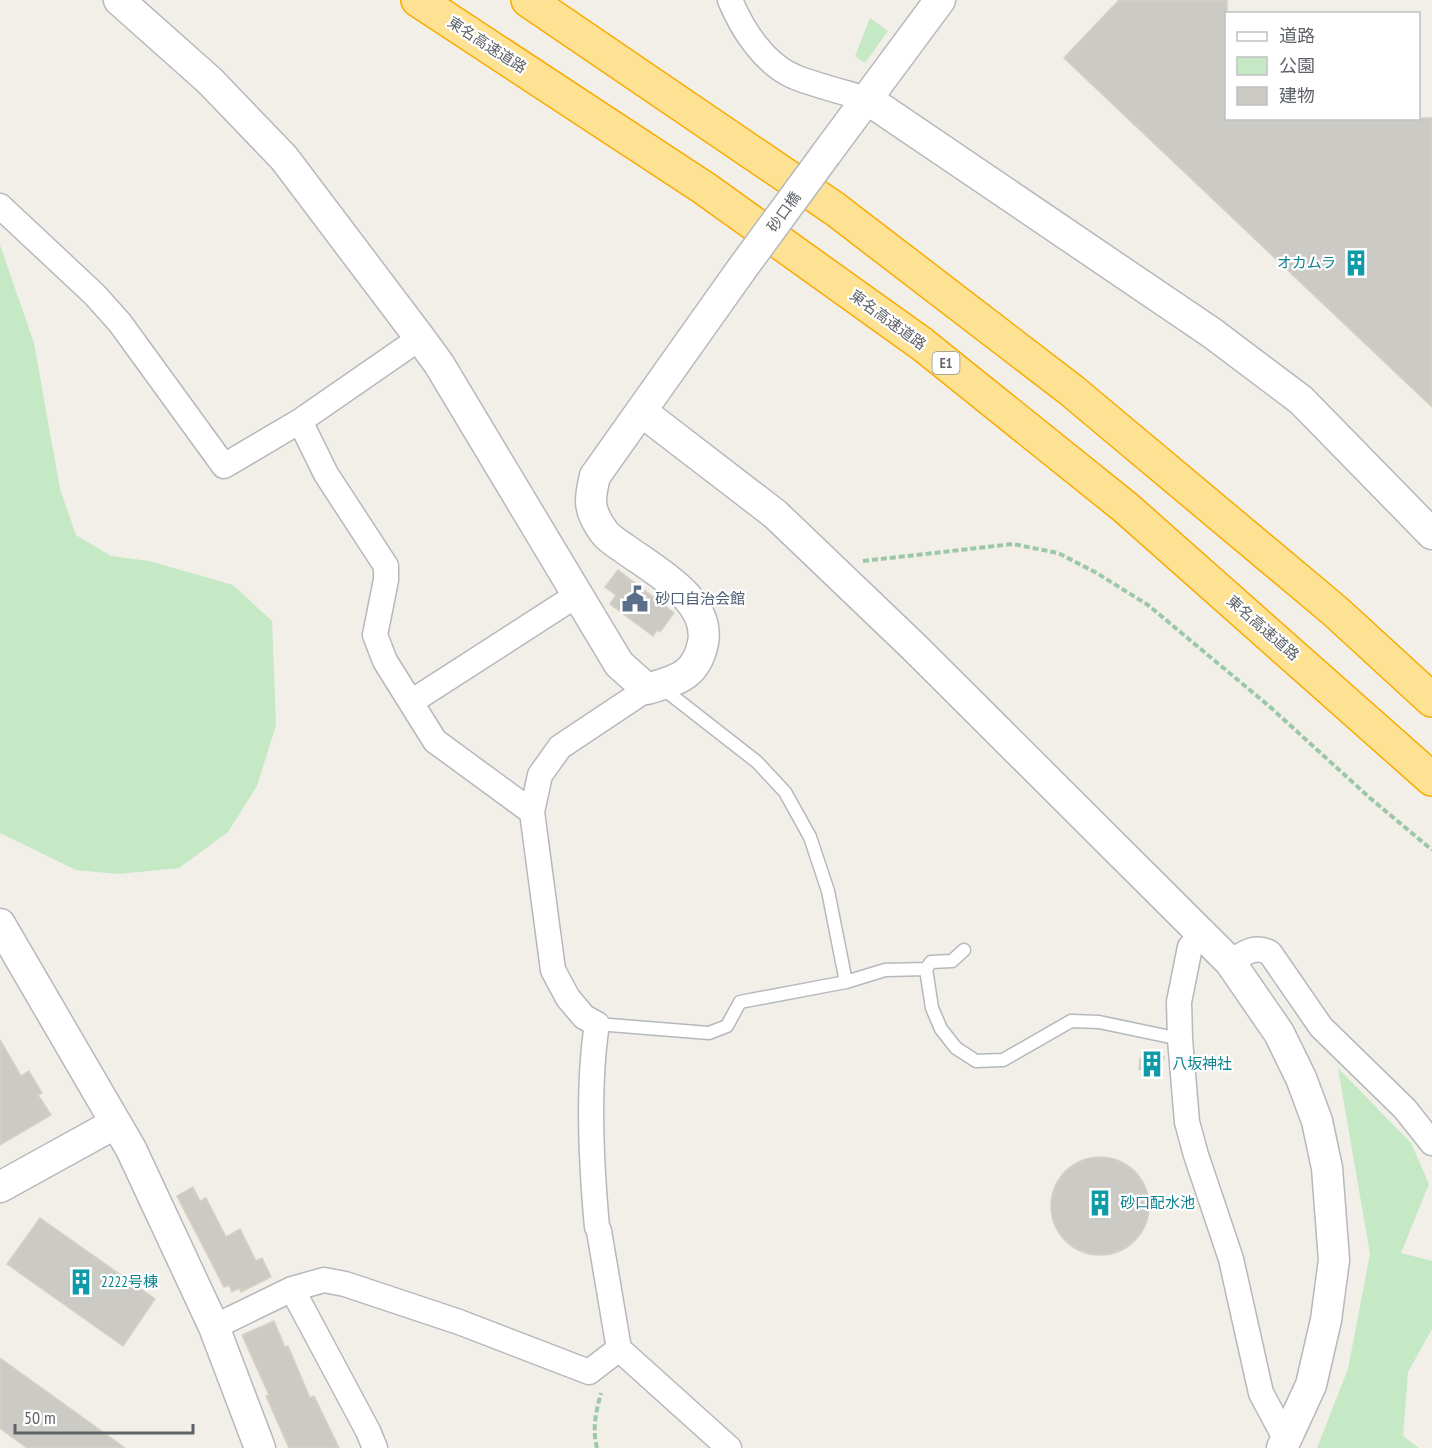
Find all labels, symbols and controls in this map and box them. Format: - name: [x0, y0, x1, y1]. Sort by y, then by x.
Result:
- street label: 東名高速道路: [444, 12, 530, 77]
- legend: [1225, 12, 1420, 120]
- text: 道路: [1279, 24, 1315, 47]
- text: 公園: [1279, 54, 1315, 77]
- text: 建物: [1279, 84, 1315, 107]
- street label: 砂口橋: [763, 188, 805, 235]
- building icon: オカムラ: [1341, 248, 1371, 278]
- place label: オカムラ: [1277, 253, 1336, 272]
- street label: 東名高速道路: [846, 285, 930, 354]
- road number: E1: [932, 352, 960, 374]
- public building icon: 砂口自治会館: [620, 584, 650, 614]
- place label: 砂口自治会館: [655, 589, 745, 608]
- street label: 東名高速道路: [1223, 591, 1304, 664]
- building icon: 八坂神社: [1137, 1049, 1167, 1079]
- place label: 八坂神社: [1172, 1054, 1232, 1073]
- building icon: 砂口配水池: [1085, 1188, 1115, 1218]
- place label: 砂口配水池: [1120, 1193, 1195, 1212]
- building icon: 2222号棟: [66, 1267, 96, 1297]
- place label: 2222号棟: [101, 1272, 158, 1291]
- scale bar: [15, 1397, 194, 1435]
- text: 50 m: [24, 1406, 56, 1429]

